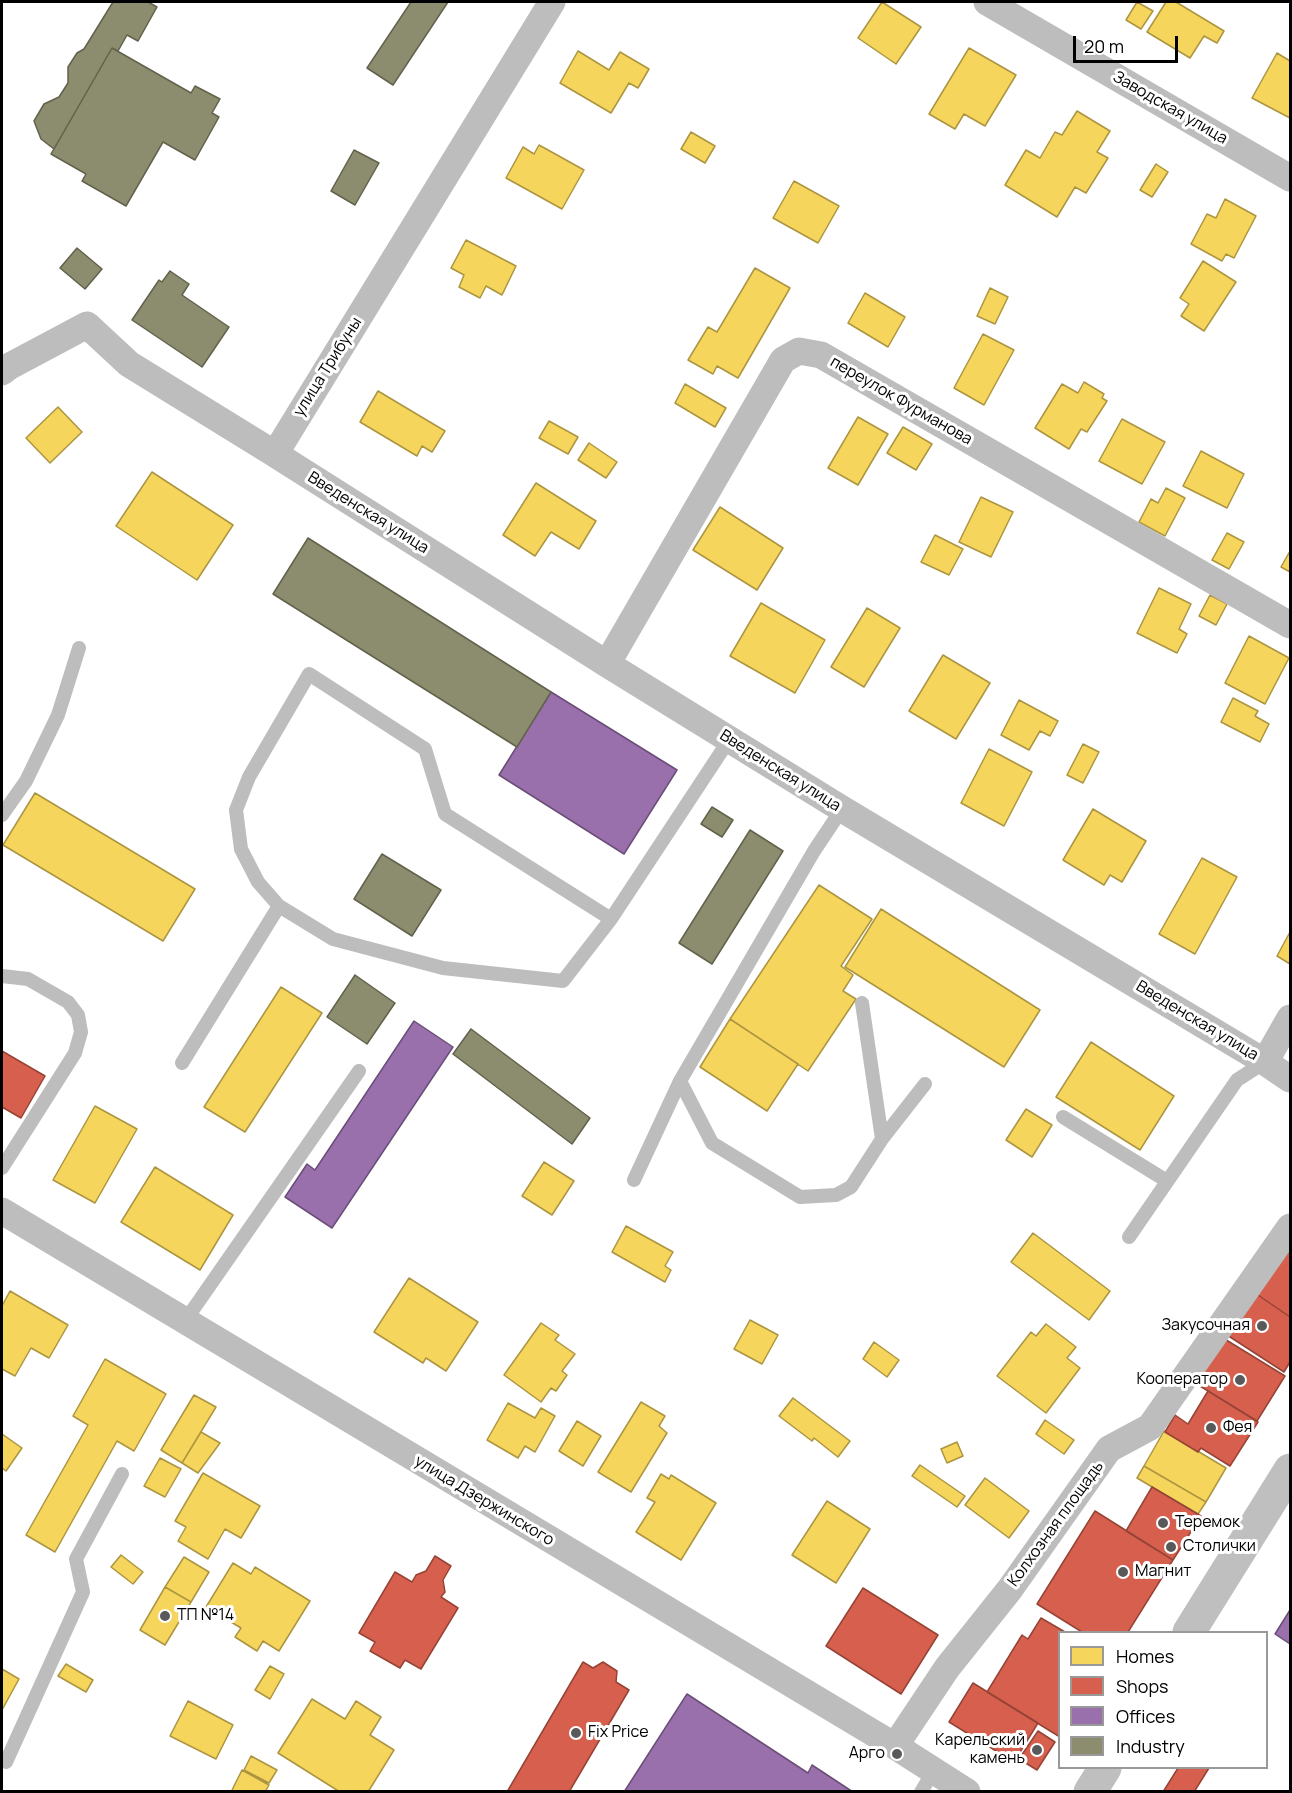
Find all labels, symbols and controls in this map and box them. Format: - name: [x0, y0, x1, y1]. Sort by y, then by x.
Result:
- scale bar: [1076, 24, 1181, 62]
- text: 20 m: [1084, 34, 1124, 58]
- street label: Заводская улица: [1109, 67, 1231, 149]
- street label: улица Трибуны: [290, 314, 366, 420]
- street label: переулок Фурманова: [827, 353, 975, 449]
- street label: Введенская улица: [304, 468, 432, 558]
- street label: Введенская улица: [716, 726, 844, 816]
- street label: Введенская улица: [1132, 977, 1262, 1065]
- place label: Закусочная: [1162, 1316, 1250, 1336]
- marker: Закусочная: [1255, 1319, 1269, 1333]
- place label: Кооператор: [1137, 1370, 1228, 1390]
- marker: Кооператор: [1233, 1373, 1247, 1387]
- place label: Фея: [1223, 1418, 1252, 1438]
- marker: Фея: [1204, 1421, 1218, 1435]
- street label: улица Дзержинского: [411, 1452, 557, 1550]
- street label: Колхозная площадь: [1004, 1457, 1108, 1591]
- place label: Теремок: [1175, 1513, 1240, 1533]
- marker: Теремок: [1156, 1516, 1170, 1530]
- place label: Столички: [1183, 1537, 1256, 1557]
- marker: Столички: [1164, 1540, 1178, 1554]
- place label: Магнит: [1135, 1562, 1191, 1582]
- marker: Магнит: [1116, 1565, 1130, 1579]
- place label: ТП №14: [177, 1606, 234, 1626]
- marker: ТП №14: [158, 1609, 172, 1623]
- legend: [1058, 1631, 1268, 1769]
- text: Homes: [1116, 1644, 1174, 1668]
- text: Shops: [1116, 1674, 1168, 1698]
- text: Offices: [1116, 1704, 1175, 1728]
- place label: Fix Price: [588, 1723, 649, 1743]
- marker: Fix Price: [569, 1726, 583, 1740]
- place label: Карельский камень: [935, 1731, 1025, 1769]
- text: Industry: [1116, 1734, 1185, 1758]
- marker: Карельский камень: [1030, 1743, 1044, 1757]
- place label: Арго: [849, 1744, 885, 1764]
- marker: Арго: [890, 1747, 904, 1761]

